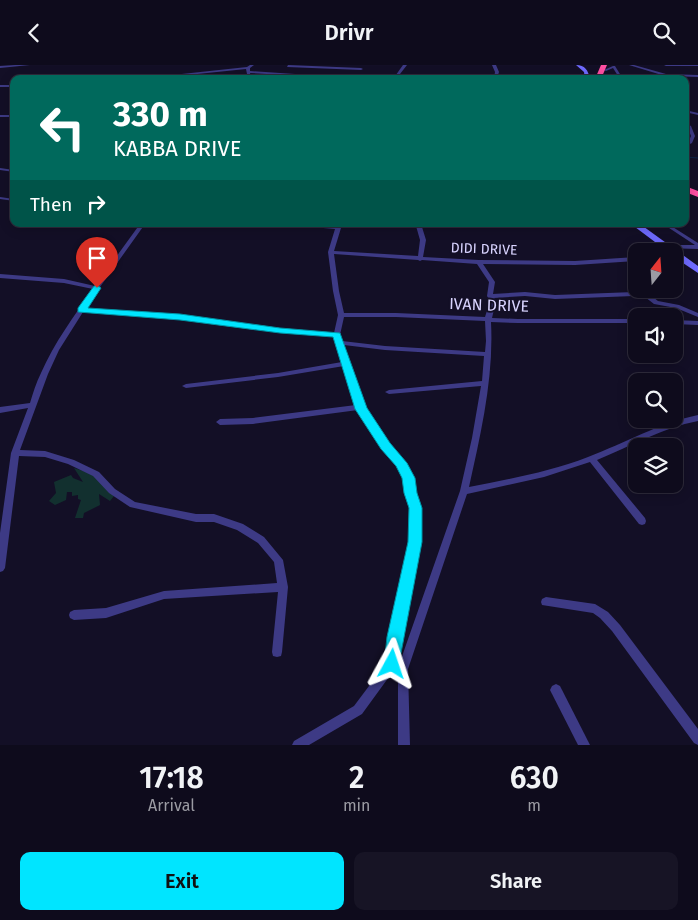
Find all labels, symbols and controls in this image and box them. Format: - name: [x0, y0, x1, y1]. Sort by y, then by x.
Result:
- icon: back: [20, 19, 48, 47]
- text: Drivr: [324, 19, 374, 46]
- icon: search: [650, 19, 678, 47]
- text: 330 m: [113, 93, 208, 135]
- icon: left: [30, 95, 95, 160]
- text: KABBA DRIVE: [113, 135, 242, 162]
- icon: right: [82, 190, 110, 218]
- text: Then: [30, 193, 72, 216]
- pin: [76, 237, 118, 288]
- street label: DIDI DRIVE: [450, 239, 518, 259]
- north arrow: [628, 243, 682, 297]
- map controls: [628, 243, 683, 493]
- icon: arrive: [83, 244, 111, 272]
- street label: IVAN DRIVE: [449, 294, 529, 316]
- button: sound: [628, 308, 683, 363]
- button: search: [628, 373, 683, 428]
- button: layers: [628, 438, 683, 493]
- position arrow: [365, 637, 417, 689]
- text: 17:18: [139, 760, 204, 796]
- text: 2: [349, 760, 364, 796]
- text: 630: [510, 760, 559, 796]
- text: Arrival: [148, 796, 195, 815]
- text: min: [343, 796, 370, 815]
- text: m: [527, 796, 541, 815]
- button: Exit: [20, 852, 344, 910]
- button: Share: [354, 852, 678, 910]

